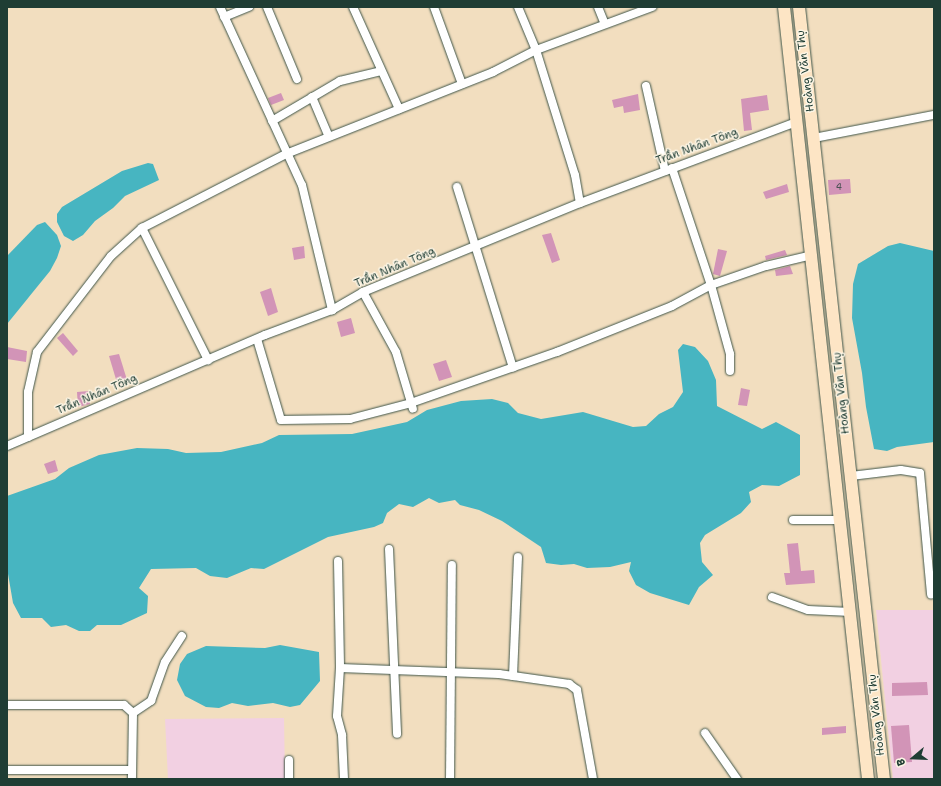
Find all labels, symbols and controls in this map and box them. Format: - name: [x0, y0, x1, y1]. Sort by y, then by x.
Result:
- street label: Hoàng Văn Thụ: [794, 29, 818, 113]
- street label: Trần Nhân Tông: [654, 126, 740, 168]
- house number: 4: [836, 182, 842, 192]
- street label: Trần Nhân Tông: [353, 245, 437, 291]
- street label: Hoàng Văn Thụ: [831, 351, 853, 435]
- street label: Trần Nhân Tông: [55, 372, 139, 418]
- street label: Hoàng Văn Thụ: [866, 673, 888, 757]
- north arrow: [893, 738, 933, 778]
- text: B: [893, 756, 909, 768]

